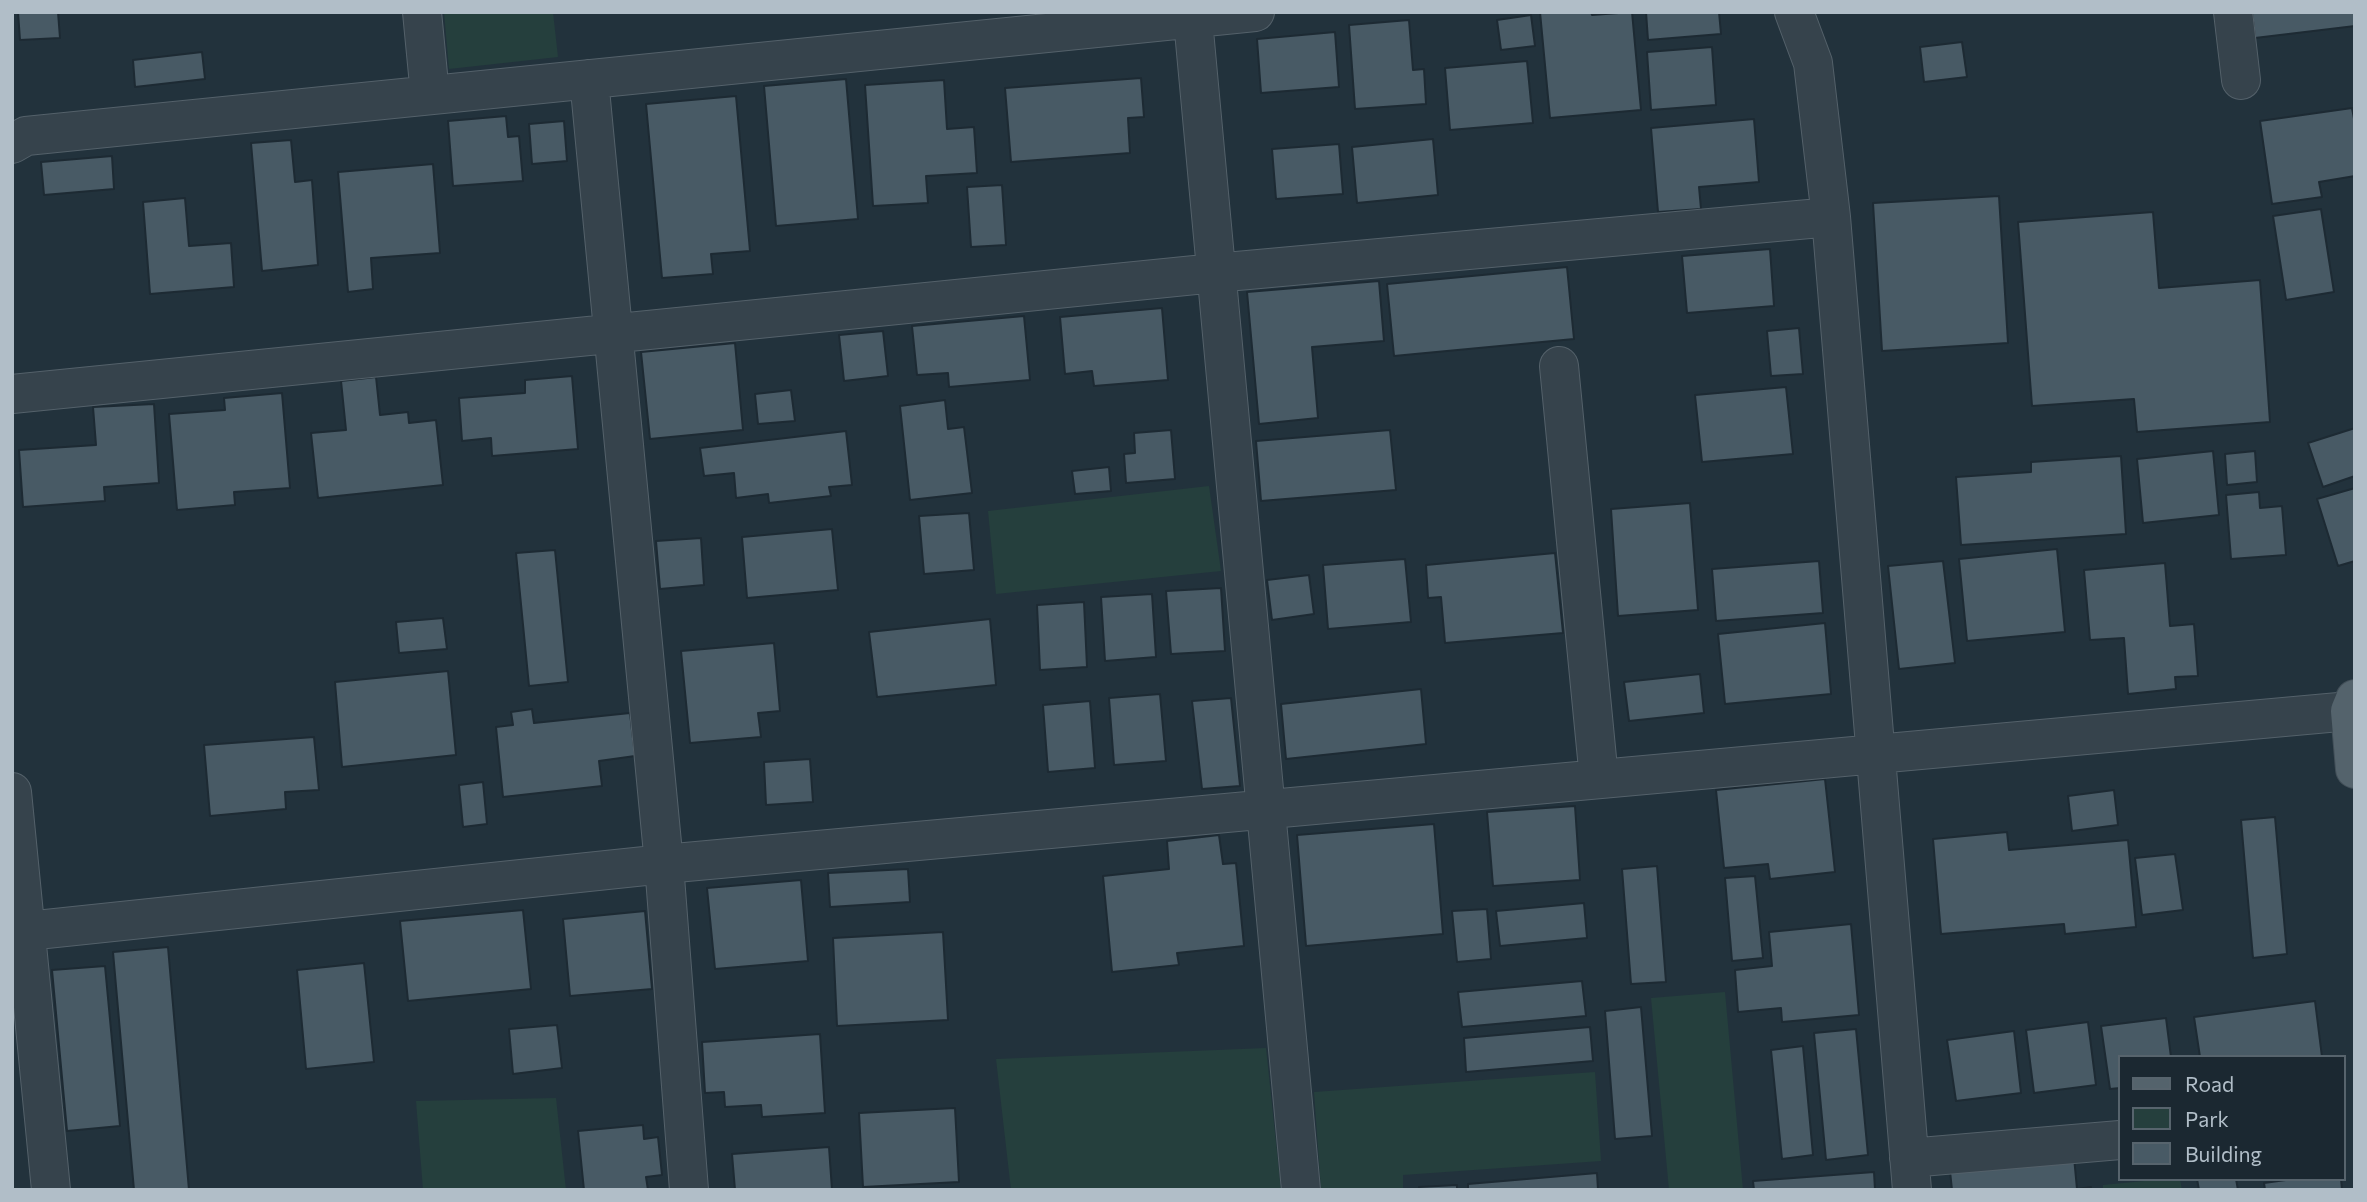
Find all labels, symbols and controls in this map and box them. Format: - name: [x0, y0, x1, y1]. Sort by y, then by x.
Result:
- legend: [2118, 1055, 2346, 1181]
- text: Road: [2185, 1071, 2234, 1096]
- text: Park: [2185, 1106, 2229, 1131]
- text: Building: [2185, 1141, 2262, 1166]

